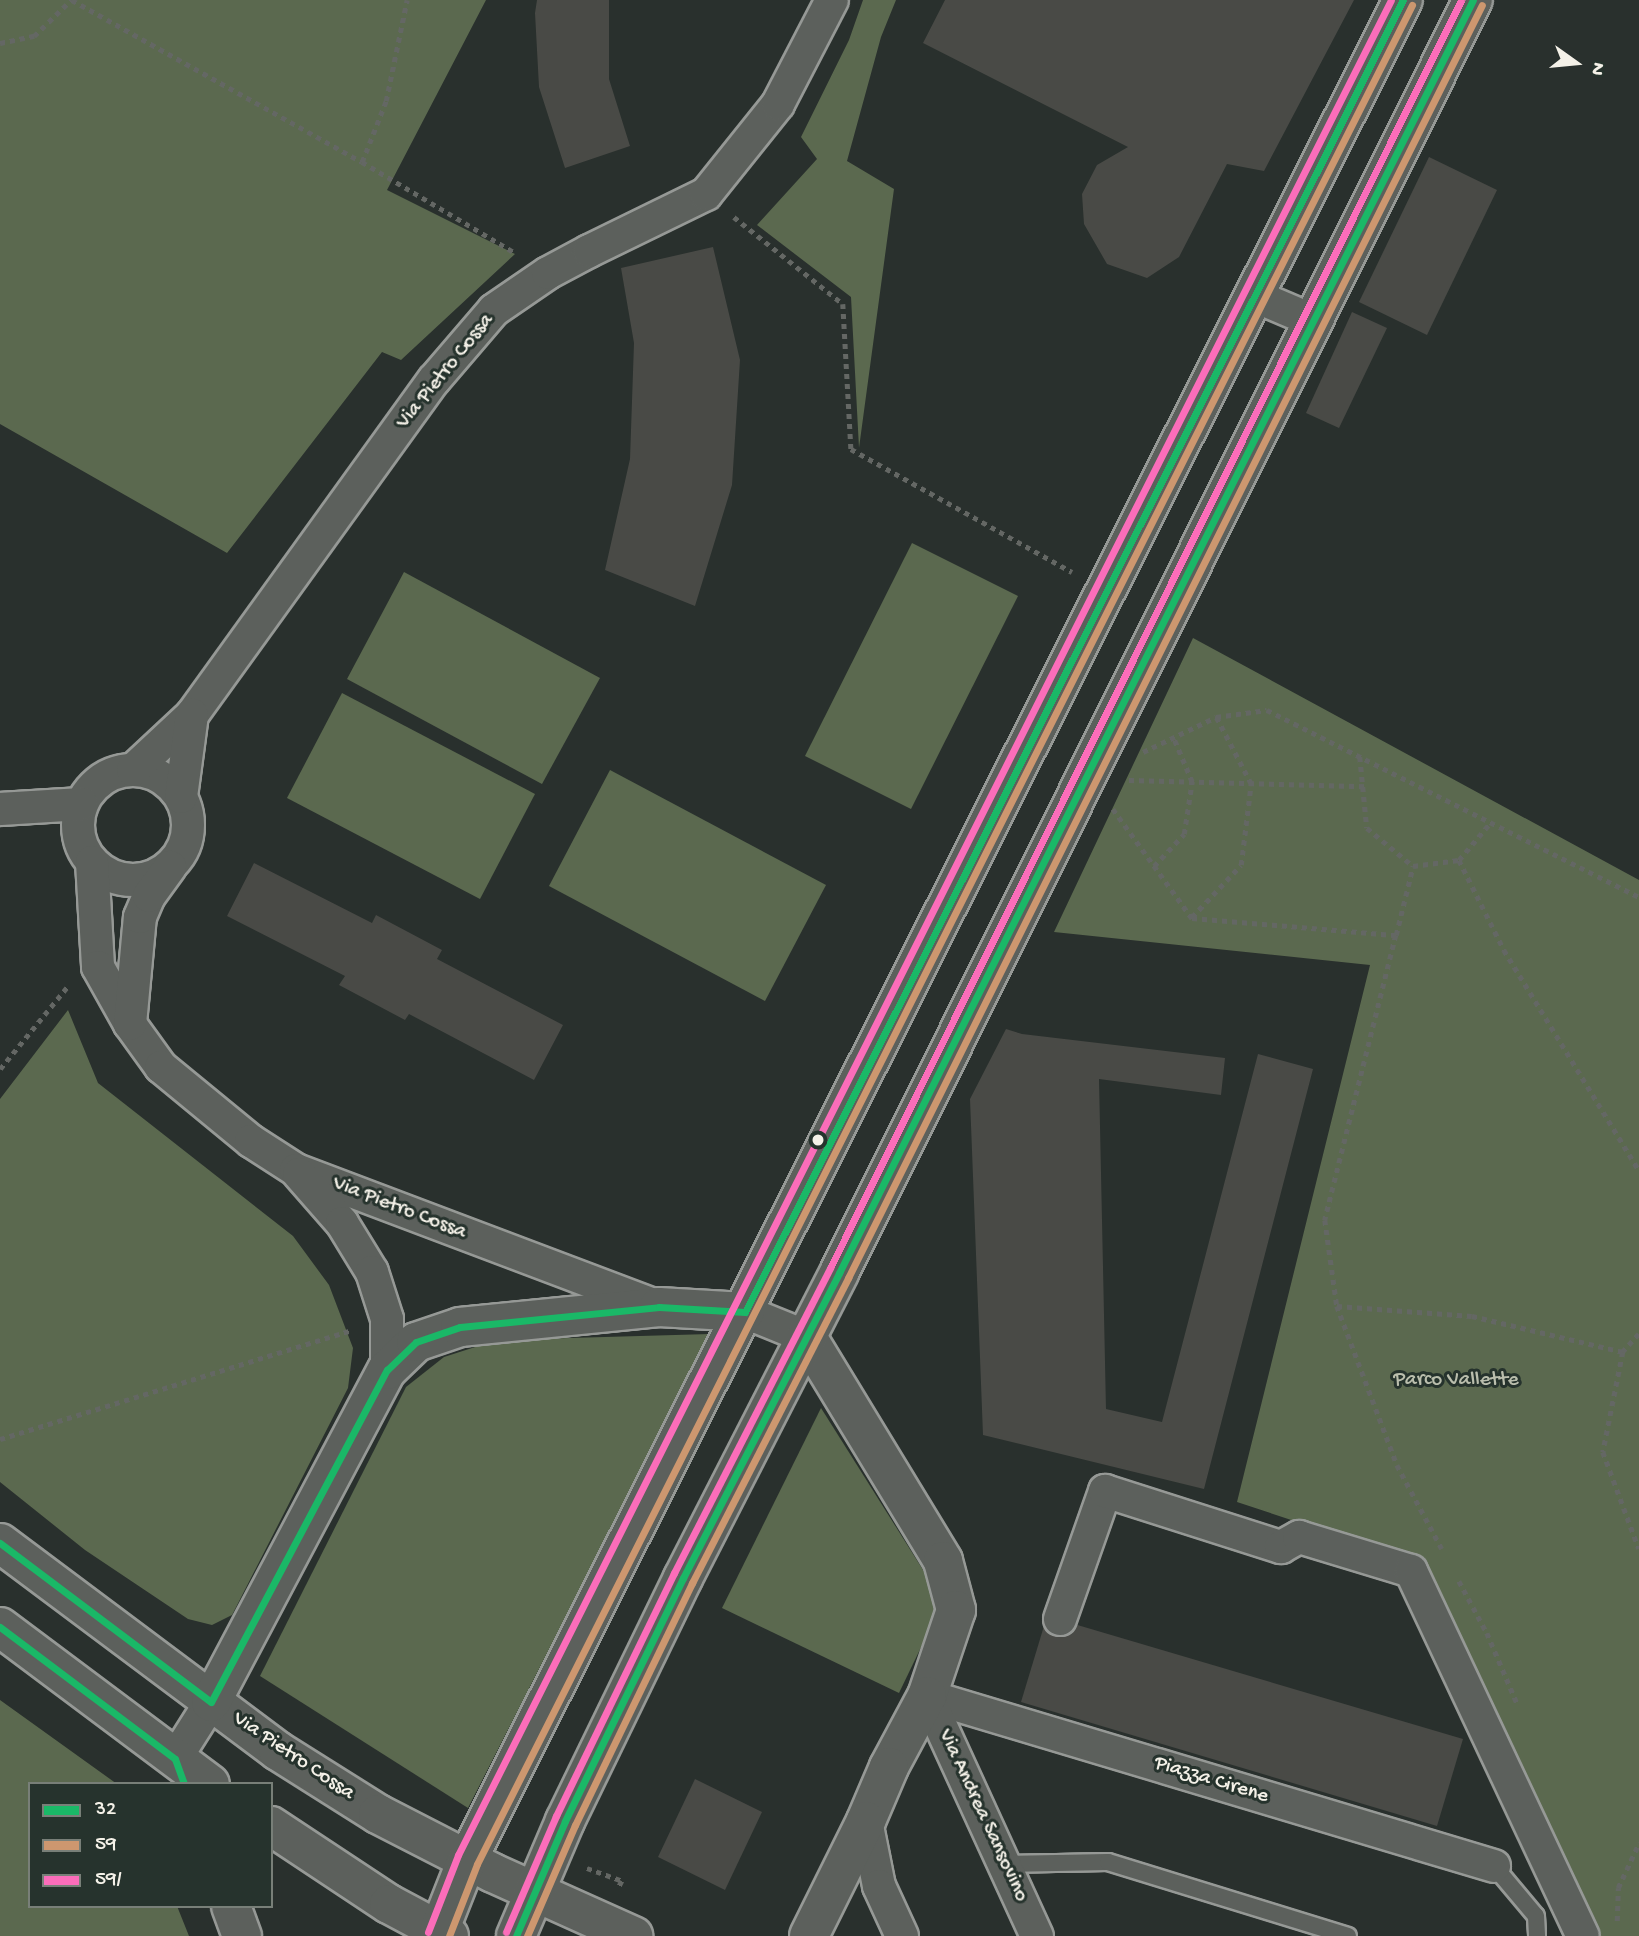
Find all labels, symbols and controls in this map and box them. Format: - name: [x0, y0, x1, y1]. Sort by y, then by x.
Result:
- north arrow: [1541, 28, 1611, 98]
- text: N: [1584, 60, 1609, 78]
- street label: Via Pietro Cossa: [392, 309, 500, 435]
- unlabelled marker: [811, 1133, 825, 1147]
- street label: Via Pietro Cossa: [329, 1172, 469, 1246]
- park label: Parco Vallette: [1393, 1368, 1519, 1394]
- street label: Via Pietro Cossa: [227, 1707, 359, 1807]
- street label: Via Andrea Sansovino: [931, 1726, 1033, 1906]
- street label: Piazza Cirene: [1151, 1752, 1271, 1810]
- legend: [28, 1782, 273, 1908]
- text: 32: [95, 1798, 116, 1823]
- text: 59: [95, 1833, 117, 1858]
- text: 59/: [95, 1868, 122, 1893]

